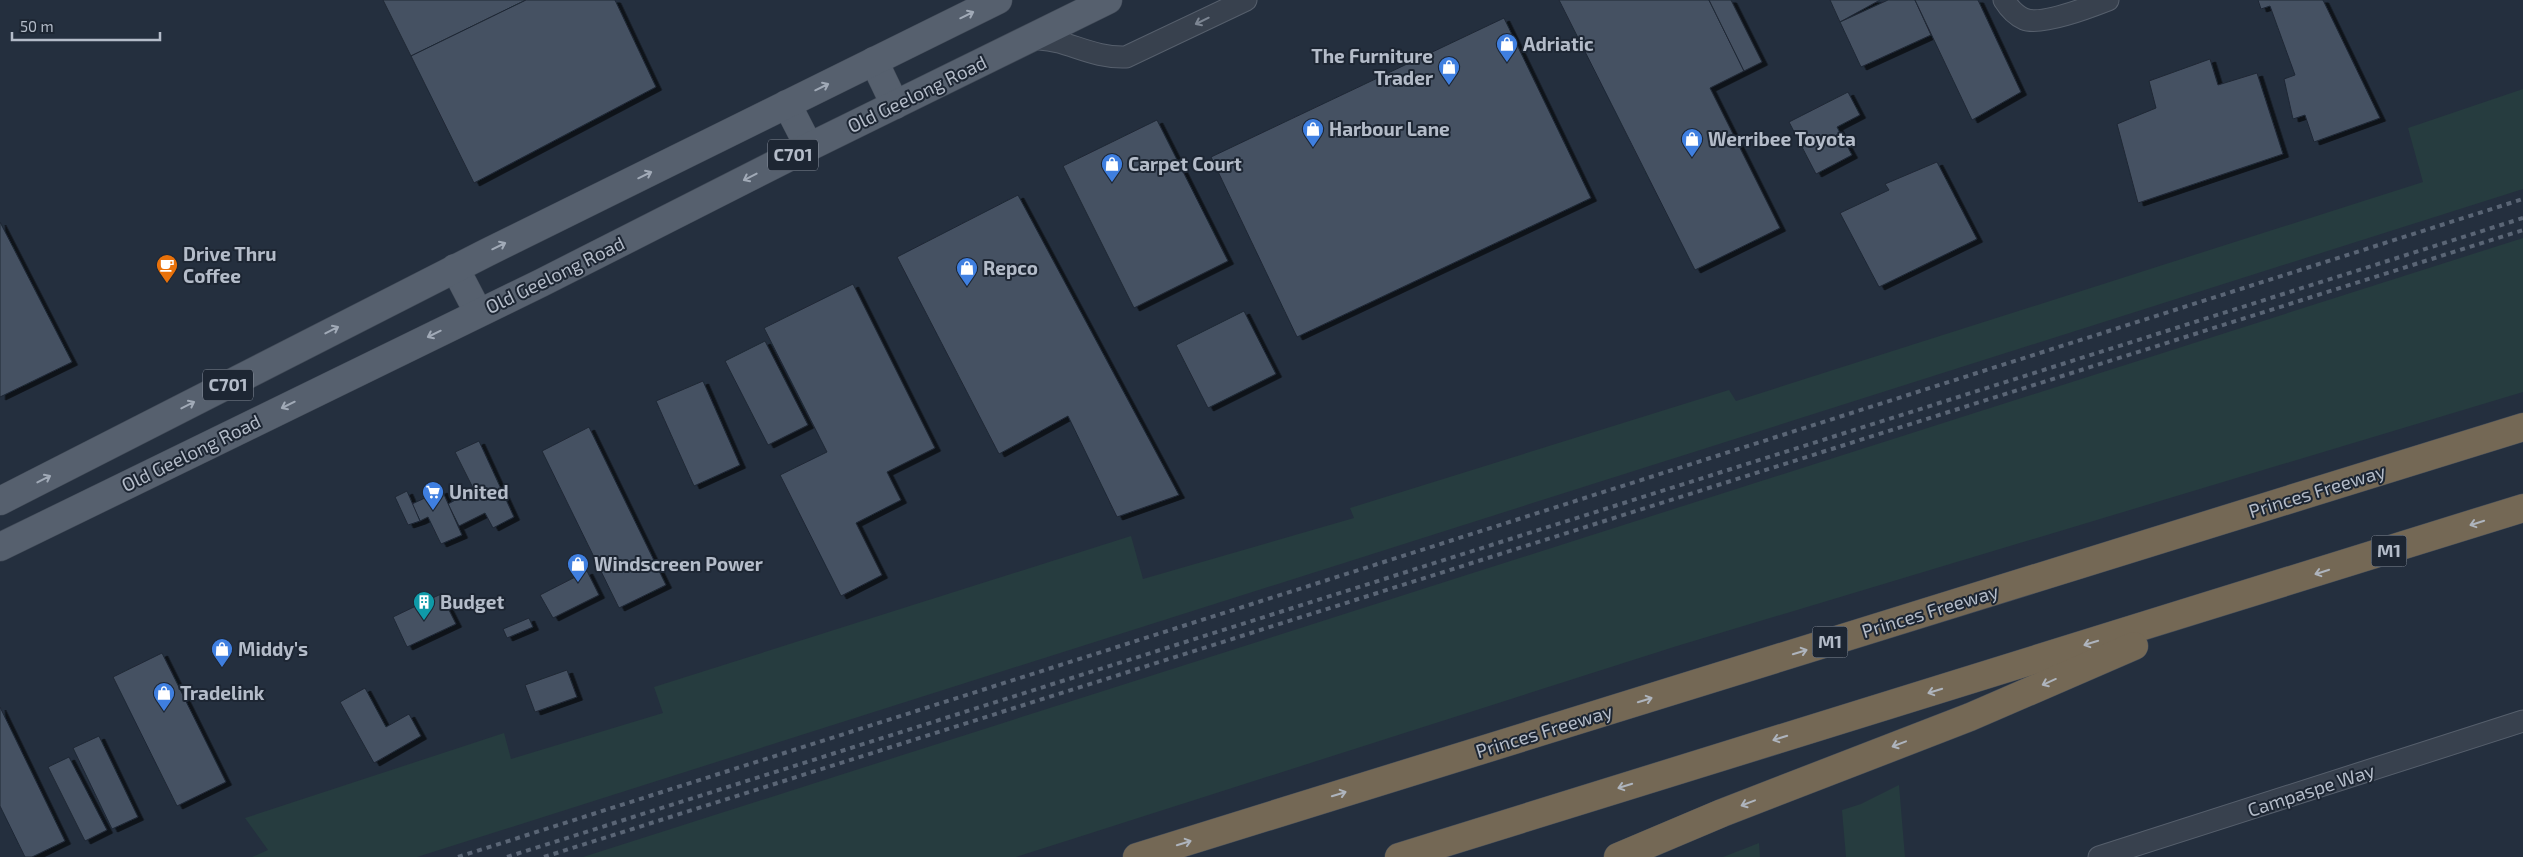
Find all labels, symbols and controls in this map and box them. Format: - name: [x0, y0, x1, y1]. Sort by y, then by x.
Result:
- scale bar: [12, 10, 160, 42]
- one-way arrow: [960, 10, 975, 20]
- text: 50 m: [20, 17, 54, 35]
- one-way arrow: [1195, 17, 1210, 27]
- shop icon: Adriatic: [1495, 32, 1519, 63]
- place label: Adriatic: [1523, 32, 1594, 55]
- place label: The Furniture Trader: [1311, 44, 1433, 89]
- street label: Old Geelong Road: [843, 50, 990, 137]
- shop icon: The Furniture Trader: [1437, 55, 1461, 86]
- one-way arrow: [814, 82, 829, 91]
- shop icon: Harbour Lane: [1301, 117, 1325, 148]
- place label: Harbour Lane: [1329, 117, 1450, 140]
- shop icon: Werribee Toyota: [1680, 127, 1704, 158]
- place label: Werribee Toyota: [1708, 127, 1856, 151]
- road number: C701: [768, 140, 818, 170]
- shop icon: Carpet Court: [1100, 152, 1124, 183]
- place label: Carpet Court: [1128, 152, 1242, 175]
- one-way arrow: [637, 169, 652, 179]
- one-way arrow: [743, 172, 758, 182]
- street label: Old Geelong Road: [481, 231, 628, 318]
- one-way arrow: [491, 241, 506, 251]
- place label: Drive Thru Coffee: [183, 242, 277, 287]
- cafe icon: Drive Thru Coffee: [155, 253, 179, 284]
- shop icon: Repco: [955, 256, 979, 287]
- place label: Repco: [983, 256, 1038, 279]
- one-way arrow: [325, 325, 340, 335]
- one-way arrow: [427, 329, 442, 339]
- road number: C701: [203, 370, 253, 400]
- one-way arrow: [180, 400, 195, 409]
- one-way arrow: [281, 400, 296, 410]
- street label: Old Geelong Road: [117, 409, 264, 496]
- street label: Princes Freeway: [2246, 459, 2388, 522]
- one-way arrow: [36, 474, 51, 484]
- supermarket icon: United: [421, 480, 445, 511]
- place label: United: [449, 480, 509, 503]
- one-way arrow: [2469, 519, 2485, 528]
- road number: M1: [2372, 536, 2406, 566]
- shop icon: Windscreen Power: [566, 552, 590, 583]
- place label: Windscreen Power: [594, 552, 763, 575]
- one-way arrow: [2314, 568, 2330, 577]
- street label: Princes Freeway: [1859, 579, 2001, 642]
- building icon: Budget: [412, 590, 436, 621]
- place label: Budget: [440, 590, 504, 613]
- road number: M1: [1812, 626, 1848, 658]
- shop icon: Middy's: [210, 637, 234, 668]
- place label: Middy's: [238, 637, 308, 661]
- one-way arrow: [2083, 639, 2099, 649]
- one-way arrow: [1792, 646, 1808, 656]
- one-way arrow: [2042, 679, 2057, 688]
- shop icon: Tradelink: [152, 681, 176, 712]
- place label: Tradelink: [180, 681, 265, 704]
- one-way arrow: [1928, 686, 1944, 696]
- one-way arrow: [1636, 694, 1652, 704]
- street label: Princes Freeway: [1473, 699, 1615, 762]
- one-way arrow: [1773, 734, 1788, 743]
- one-way arrow: [1892, 740, 1907, 750]
- street label: Campaspe Way: [2244, 758, 2377, 821]
- one-way arrow: [1617, 781, 1633, 791]
- one-way arrow: [1331, 789, 1347, 799]
- one-way arrow: [1741, 799, 1756, 808]
- one-way arrow: [1175, 837, 1191, 847]

